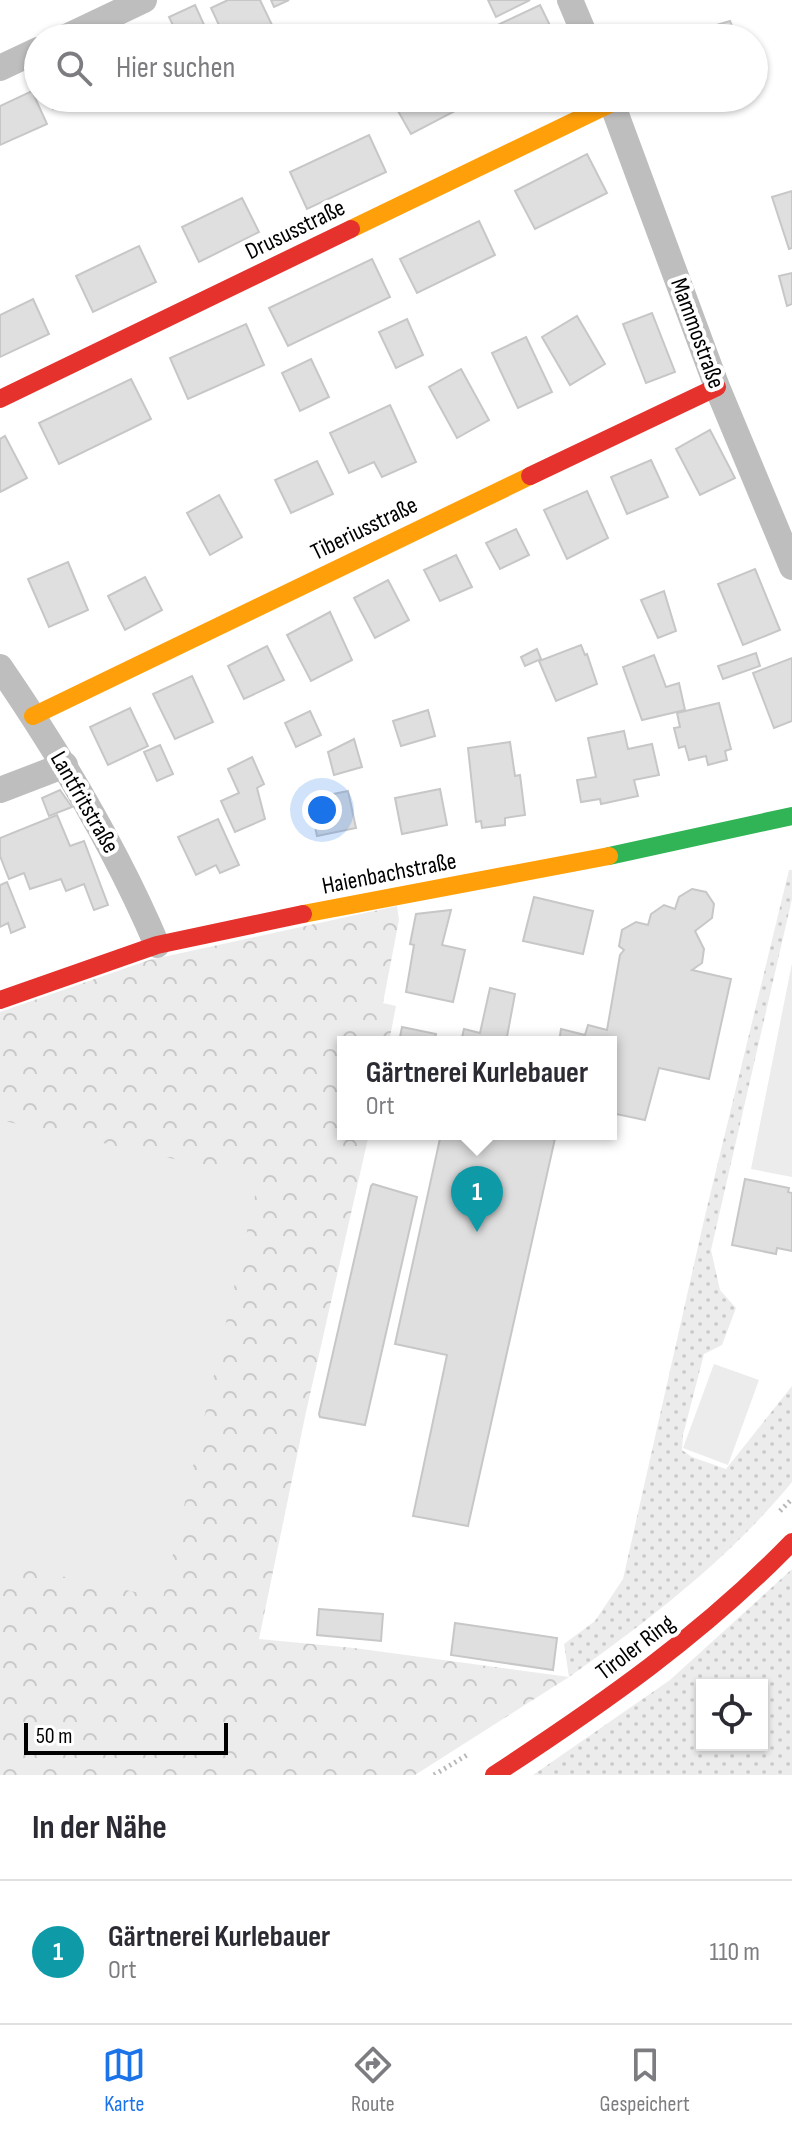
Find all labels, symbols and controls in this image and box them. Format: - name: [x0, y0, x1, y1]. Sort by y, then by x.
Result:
- search box: [24, 24, 768, 112]
- icon: search: [52, 46, 96, 90]
- text: Hier suchen: [116, 50, 235, 86]
- street label: Drususstraße: [241, 193, 350, 266]
- street label: Mammostraße: [664, 274, 731, 392]
- street label: Tiberiusstraße: [306, 490, 422, 567]
- street label: Lantfritstraße: [44, 746, 125, 858]
- your location: [302, 790, 342, 830]
- street label: Haienbachstraße: [319, 846, 459, 901]
- popup: [337, 1036, 617, 1140]
- text: Gärtnerei Kurlebauer: [366, 1055, 588, 1091]
- text: Ort: [366, 1091, 394, 1122]
- pin: 1: [451, 1166, 503, 1232]
- street label: Tiroler Ring: [590, 1608, 680, 1686]
- map controls: [696, 1679, 768, 1751]
- button: locate: [696, 1679, 768, 1751]
- scale bar: [24, 1719, 228, 1755]
- text: 50 m: [36, 1723, 72, 1750]
- text: In der Nähe: [32, 1807, 167, 1848]
- text: Gärtnerei Kurlebauer: [108, 1919, 330, 1955]
- text: 1: [53, 1937, 63, 1968]
- text: 110 m: [709, 1937, 760, 1968]
- text: Ort: [108, 1955, 137, 1986]
- tab: Karte: [102, 2043, 146, 2118]
- tab: Route: [351, 2043, 395, 2118]
- tab: Gespeichert: [600, 2043, 690, 2118]

